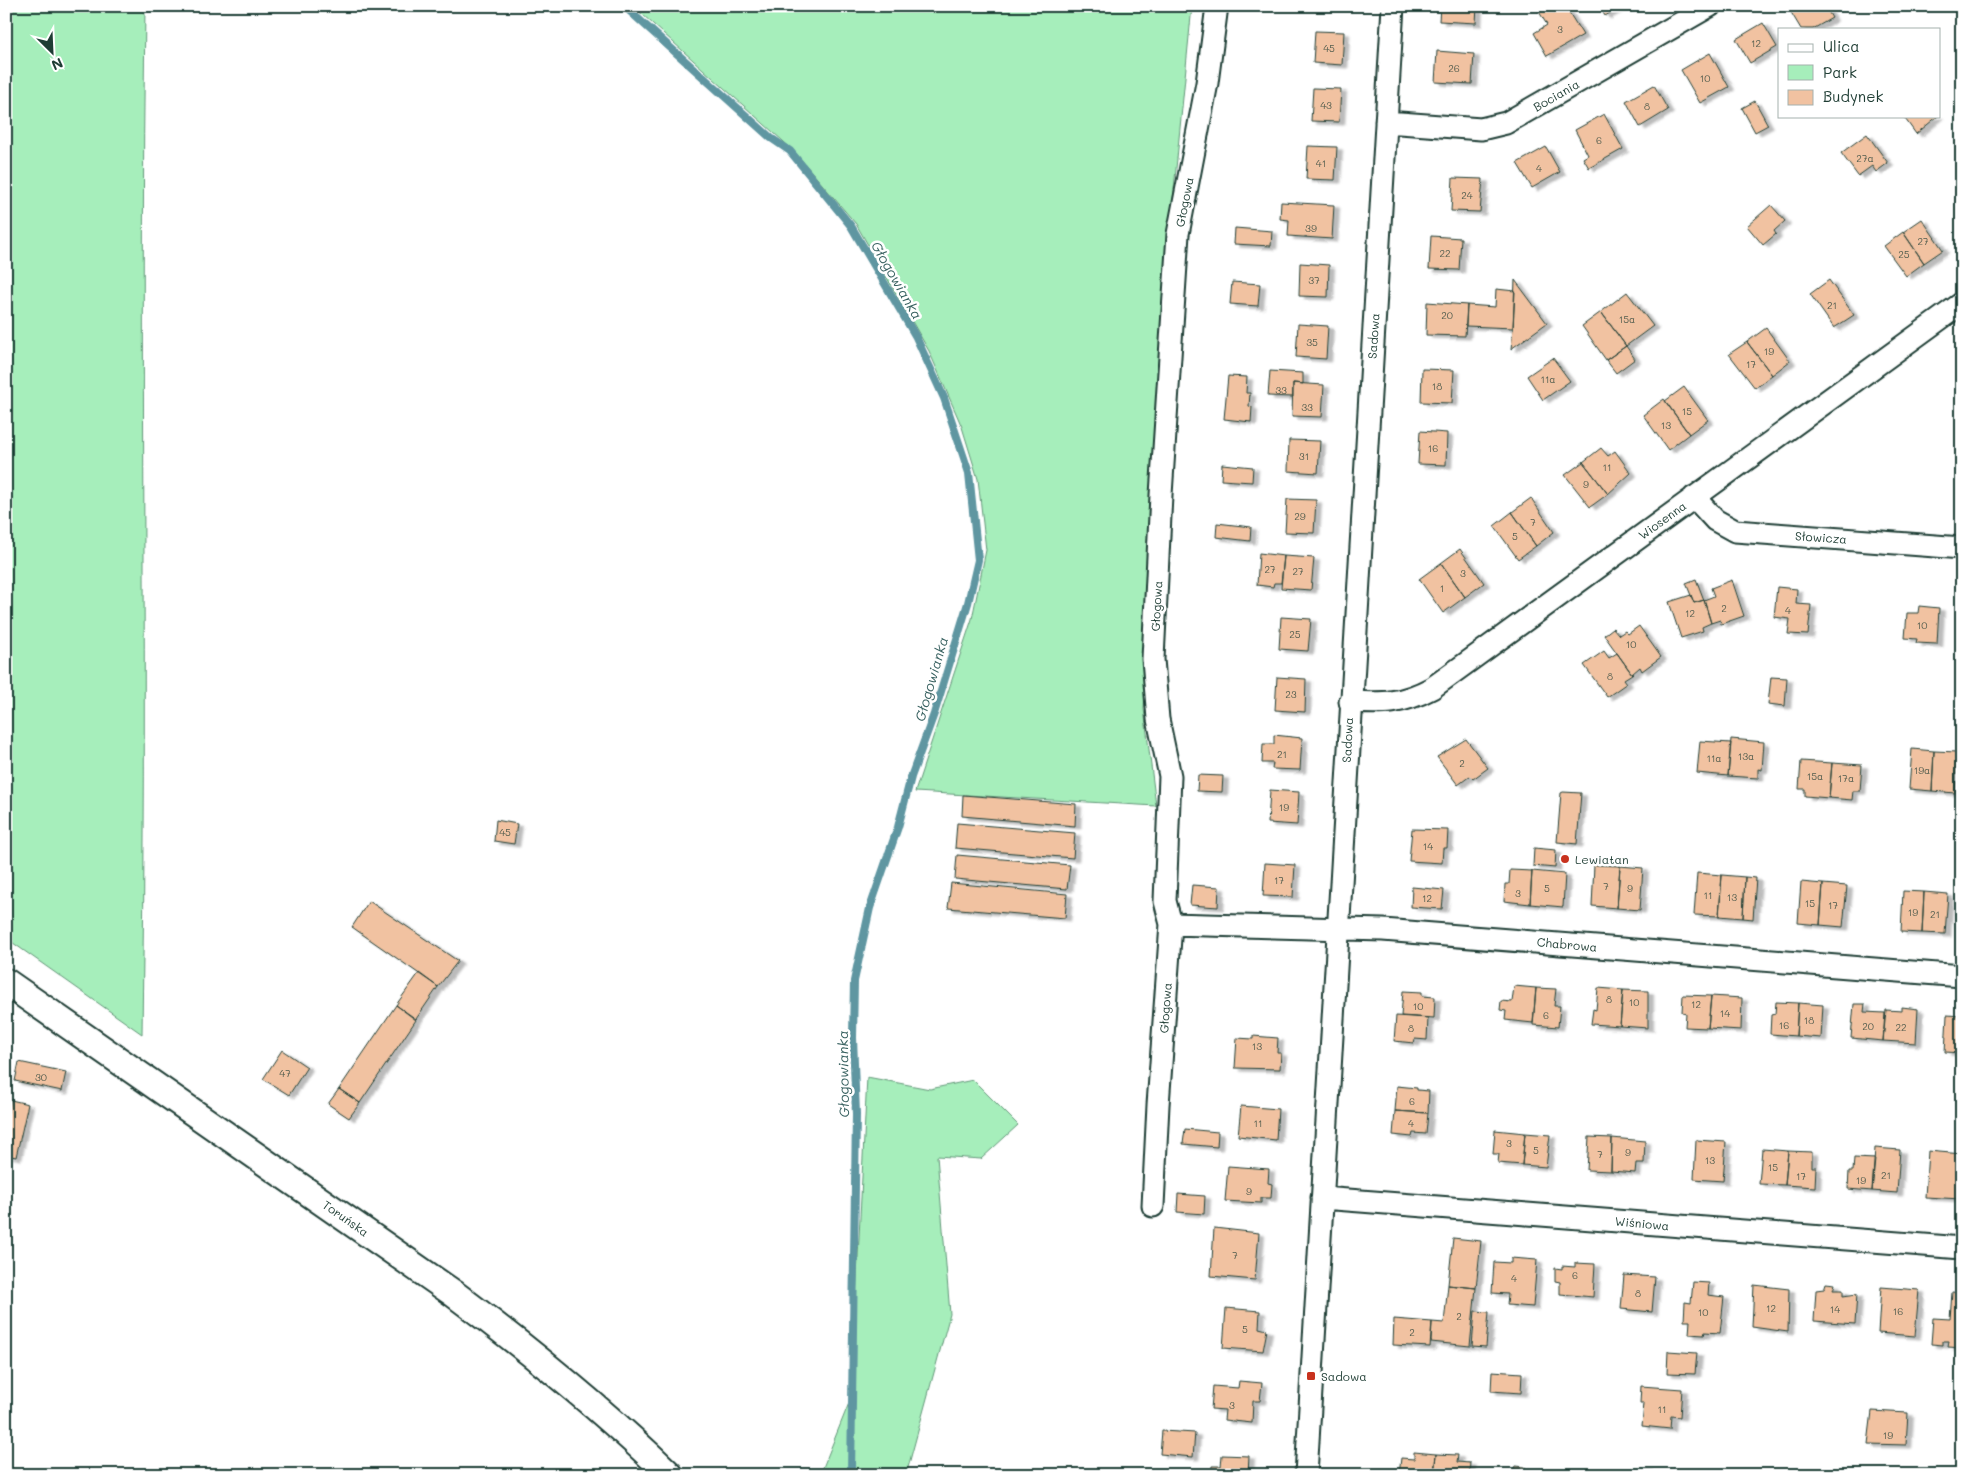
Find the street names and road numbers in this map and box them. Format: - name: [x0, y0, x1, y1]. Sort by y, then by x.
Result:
- street label: Bociania: [1530, 75, 1582, 115]
- street label: Głogowa: [1171, 176, 1197, 228]
- street label: Sadowa: [1363, 313, 1383, 359]
- street label: Wiosenna: [1635, 497, 1689, 543]
- street label: Słowicza: [1795, 527, 1847, 547]
- street label: Głogowa: [1147, 580, 1165, 632]
- street label: Sadowa: [1338, 717, 1356, 763]
- street label: Chabrowa: [1536, 933, 1598, 955]
- street label: Głogowa: [1155, 982, 1175, 1034]
- street label: Toruńska: [320, 1196, 372, 1240]
- street label: Wiśniowa: [1614, 1213, 1670, 1233]

